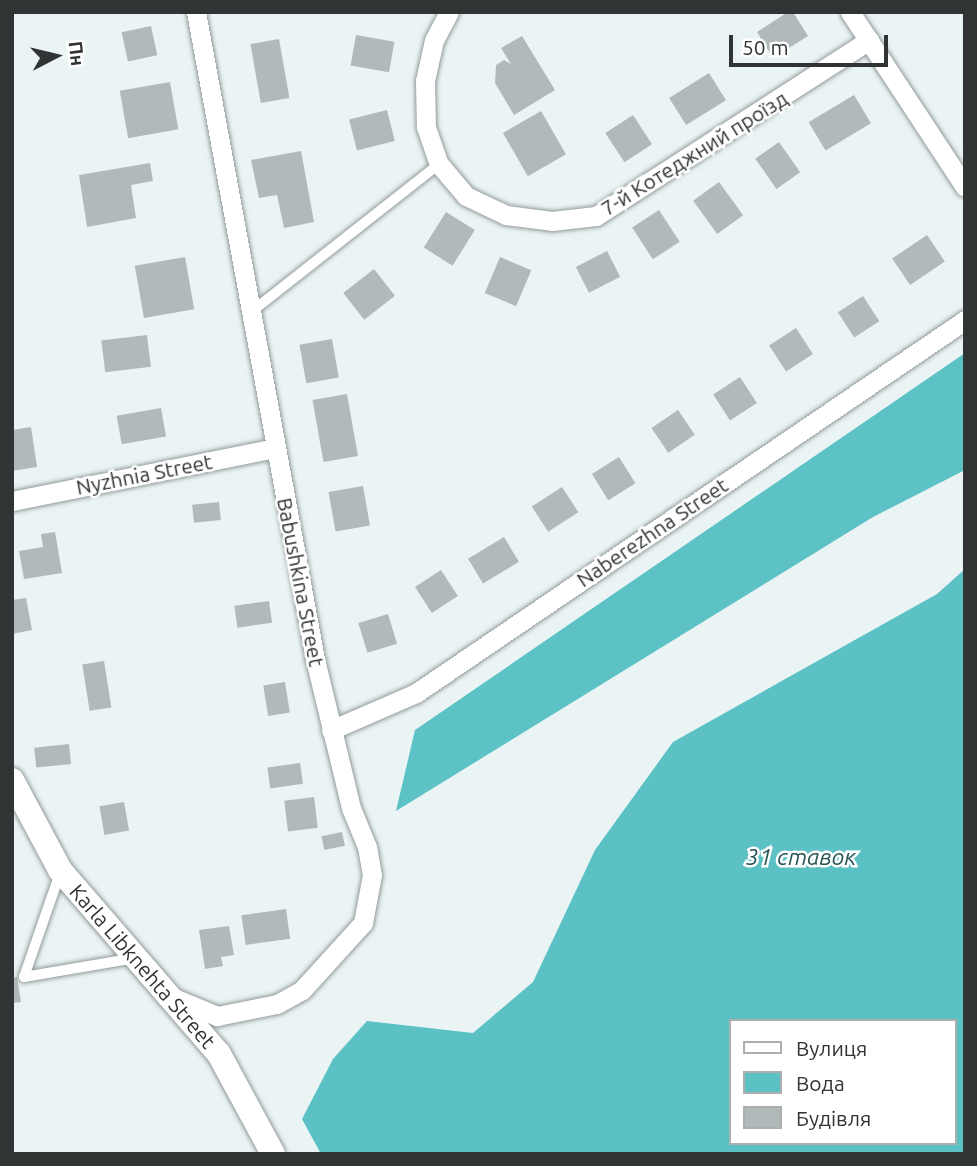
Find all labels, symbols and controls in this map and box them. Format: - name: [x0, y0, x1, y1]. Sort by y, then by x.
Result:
- north arrow: [21, 21, 91, 91]
- scale bar: [732, 21, 891, 65]
- text: 50 m: [742, 35, 789, 59]
- text: Пн: [64, 40, 89, 67]
- street label: 7-й Котеджний проїзд: [596, 85, 792, 221]
- street label: Nyzhnia Street: [74, 448, 214, 500]
- street label: Naberezhna Street: [572, 472, 732, 592]
- street label: Babushkina Street: [272, 495, 330, 669]
- water label: 31 ставок: [746, 843, 856, 871]
- street label: Karla Libknehta Street: [65, 879, 221, 1053]
- legend: [729, 1019, 956, 1145]
- text: Вулиця: [796, 1036, 867, 1060]
- text: Вода: [796, 1071, 845, 1095]
- text: Будівля: [796, 1106, 871, 1130]

